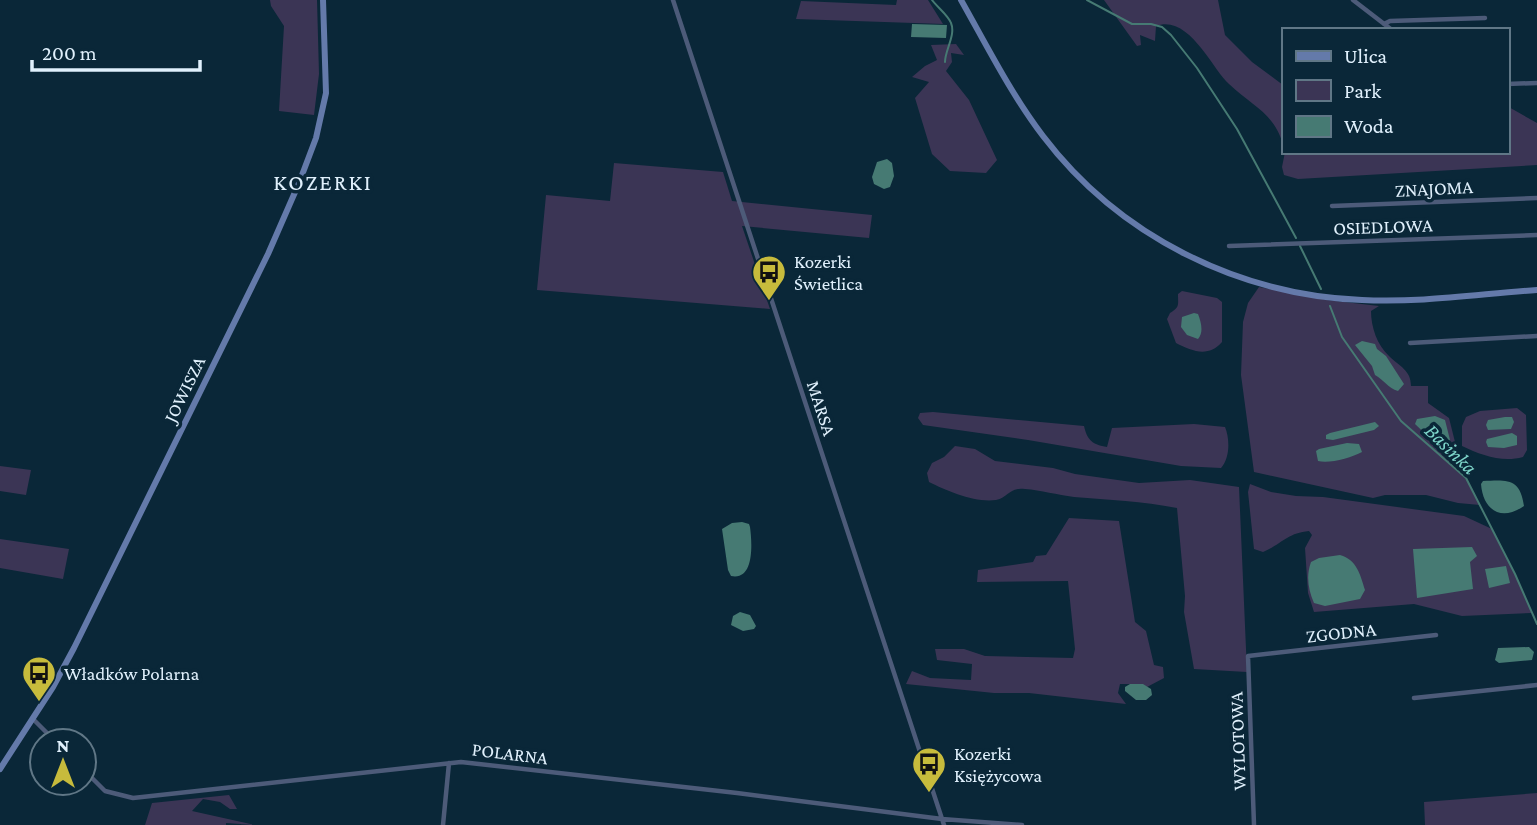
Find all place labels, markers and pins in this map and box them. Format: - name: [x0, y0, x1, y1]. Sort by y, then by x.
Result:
- place label: Kozerki Świetlica: [794, 251, 863, 294]
- bus stop icon: Kozerki Świetlica: [750, 253, 788, 302]
- bus stop icon: Władków Polarna: [20, 654, 58, 703]
- place label: Władków Polarna: [64, 663, 199, 684]
- place label: Kozerki Księżycowa: [954, 743, 1042, 786]
- bus stop icon: Kozerki Księżycowa: [910, 745, 948, 794]

